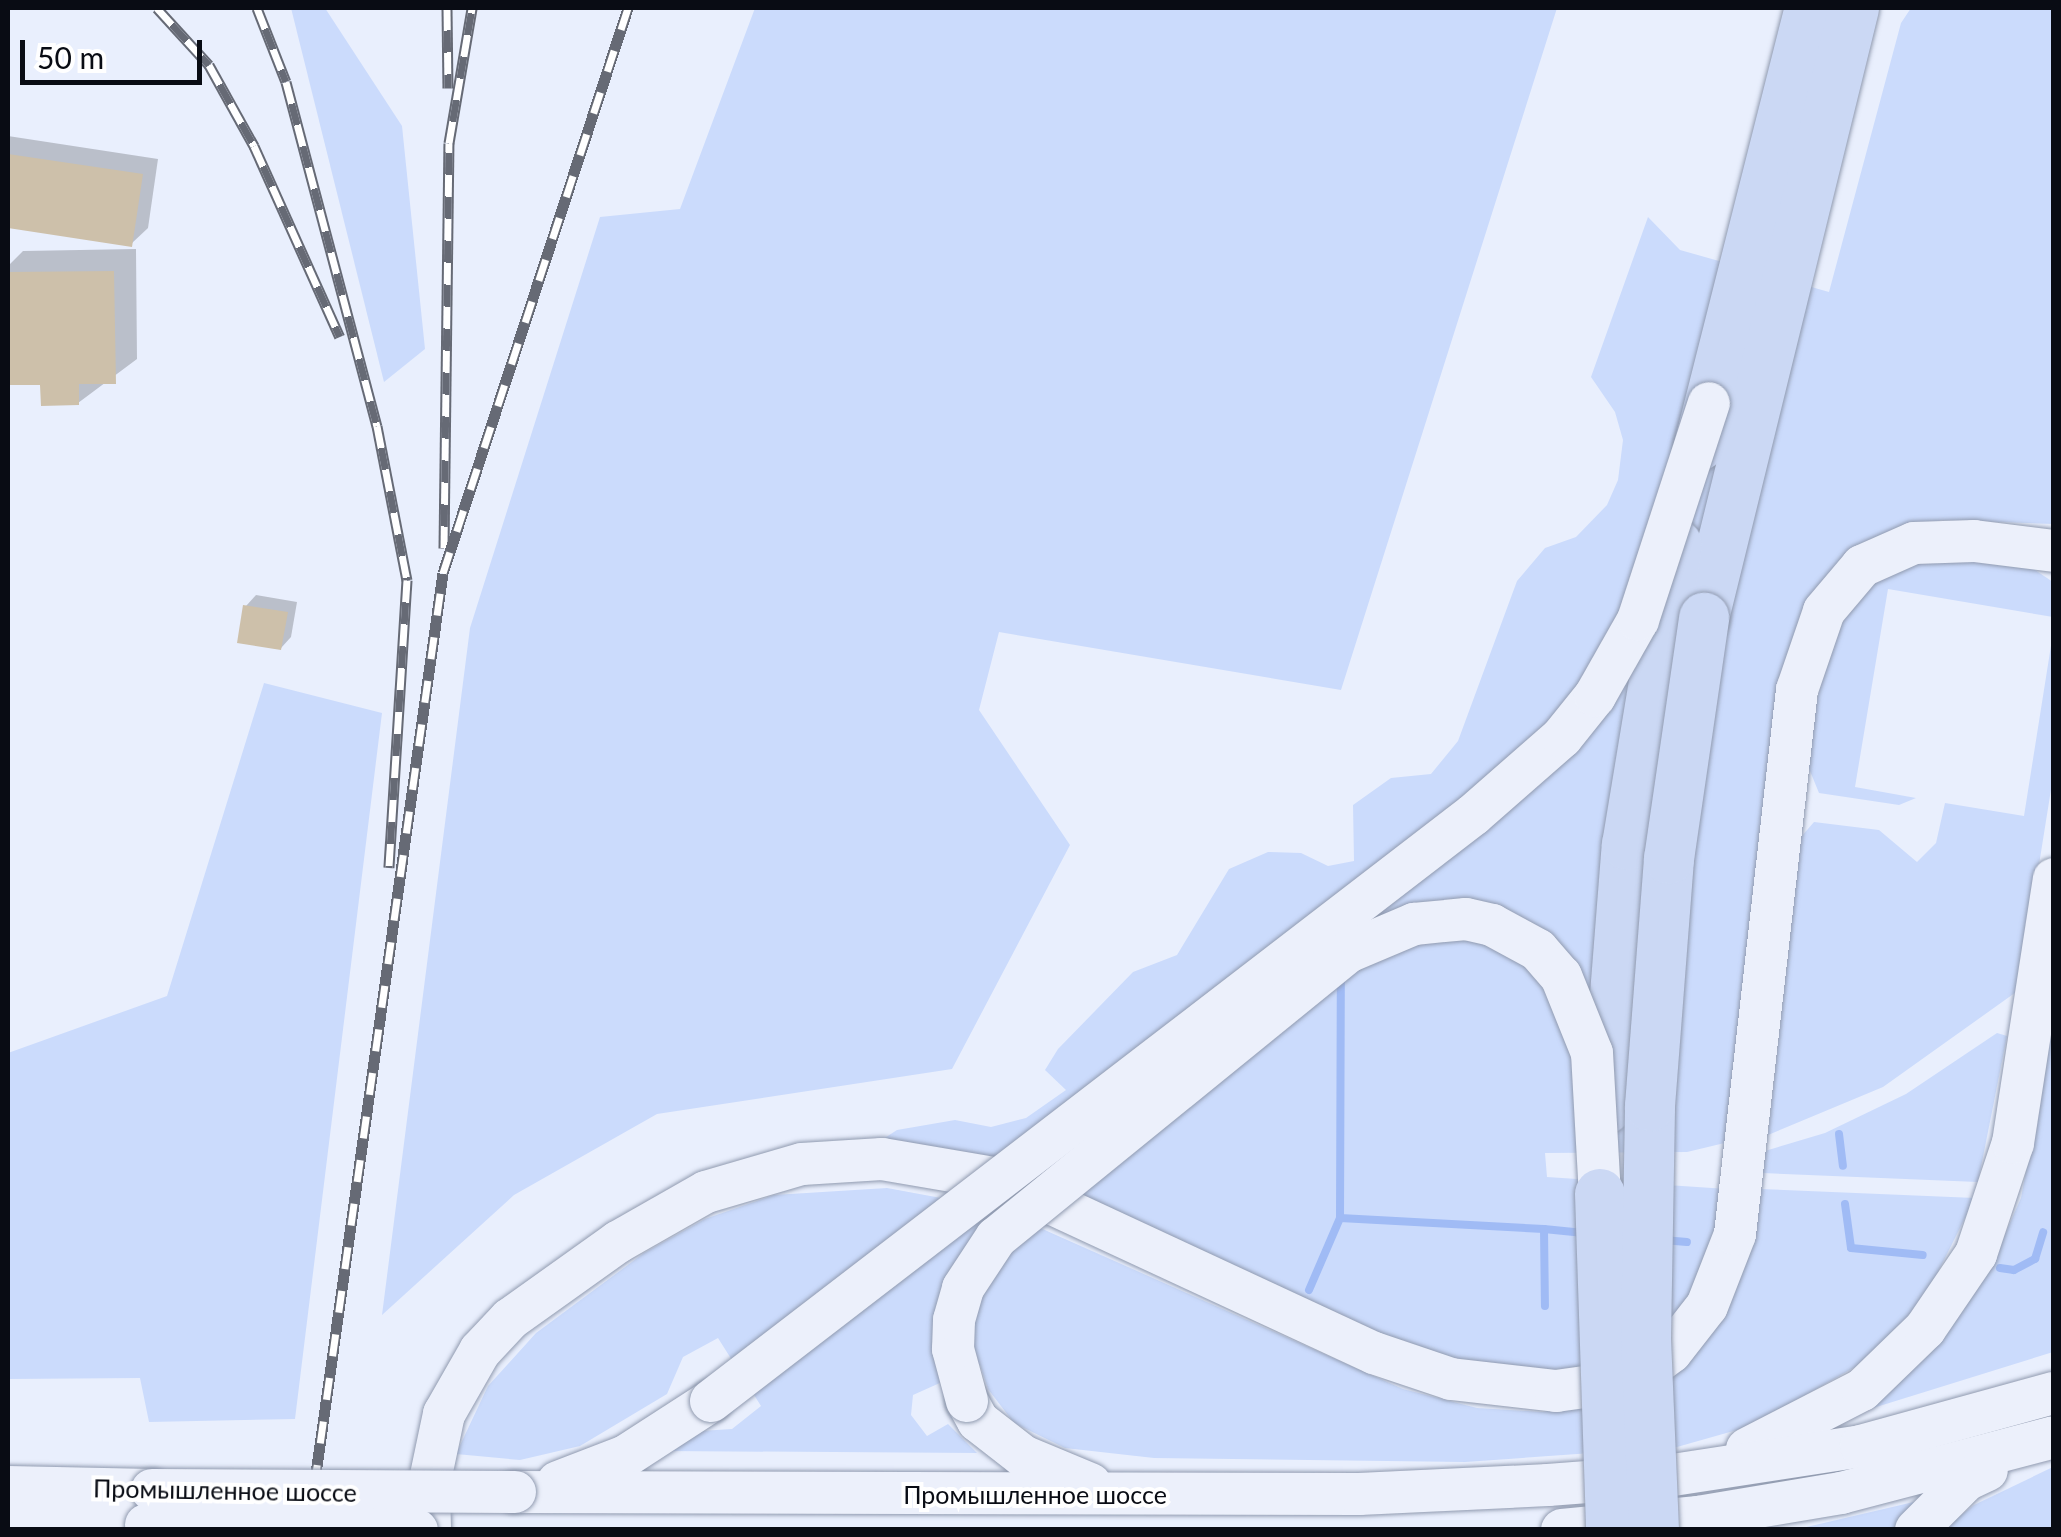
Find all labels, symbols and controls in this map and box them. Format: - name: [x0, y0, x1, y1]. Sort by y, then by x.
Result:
- scale bar: [25, 20, 208, 82]
- text: 50 m: [37, 39, 104, 75]
- street label: Промышленное шоссе: [93, 1473, 357, 1507]
- street label: Промышленное шоссе: [903, 1479, 1167, 1509]

